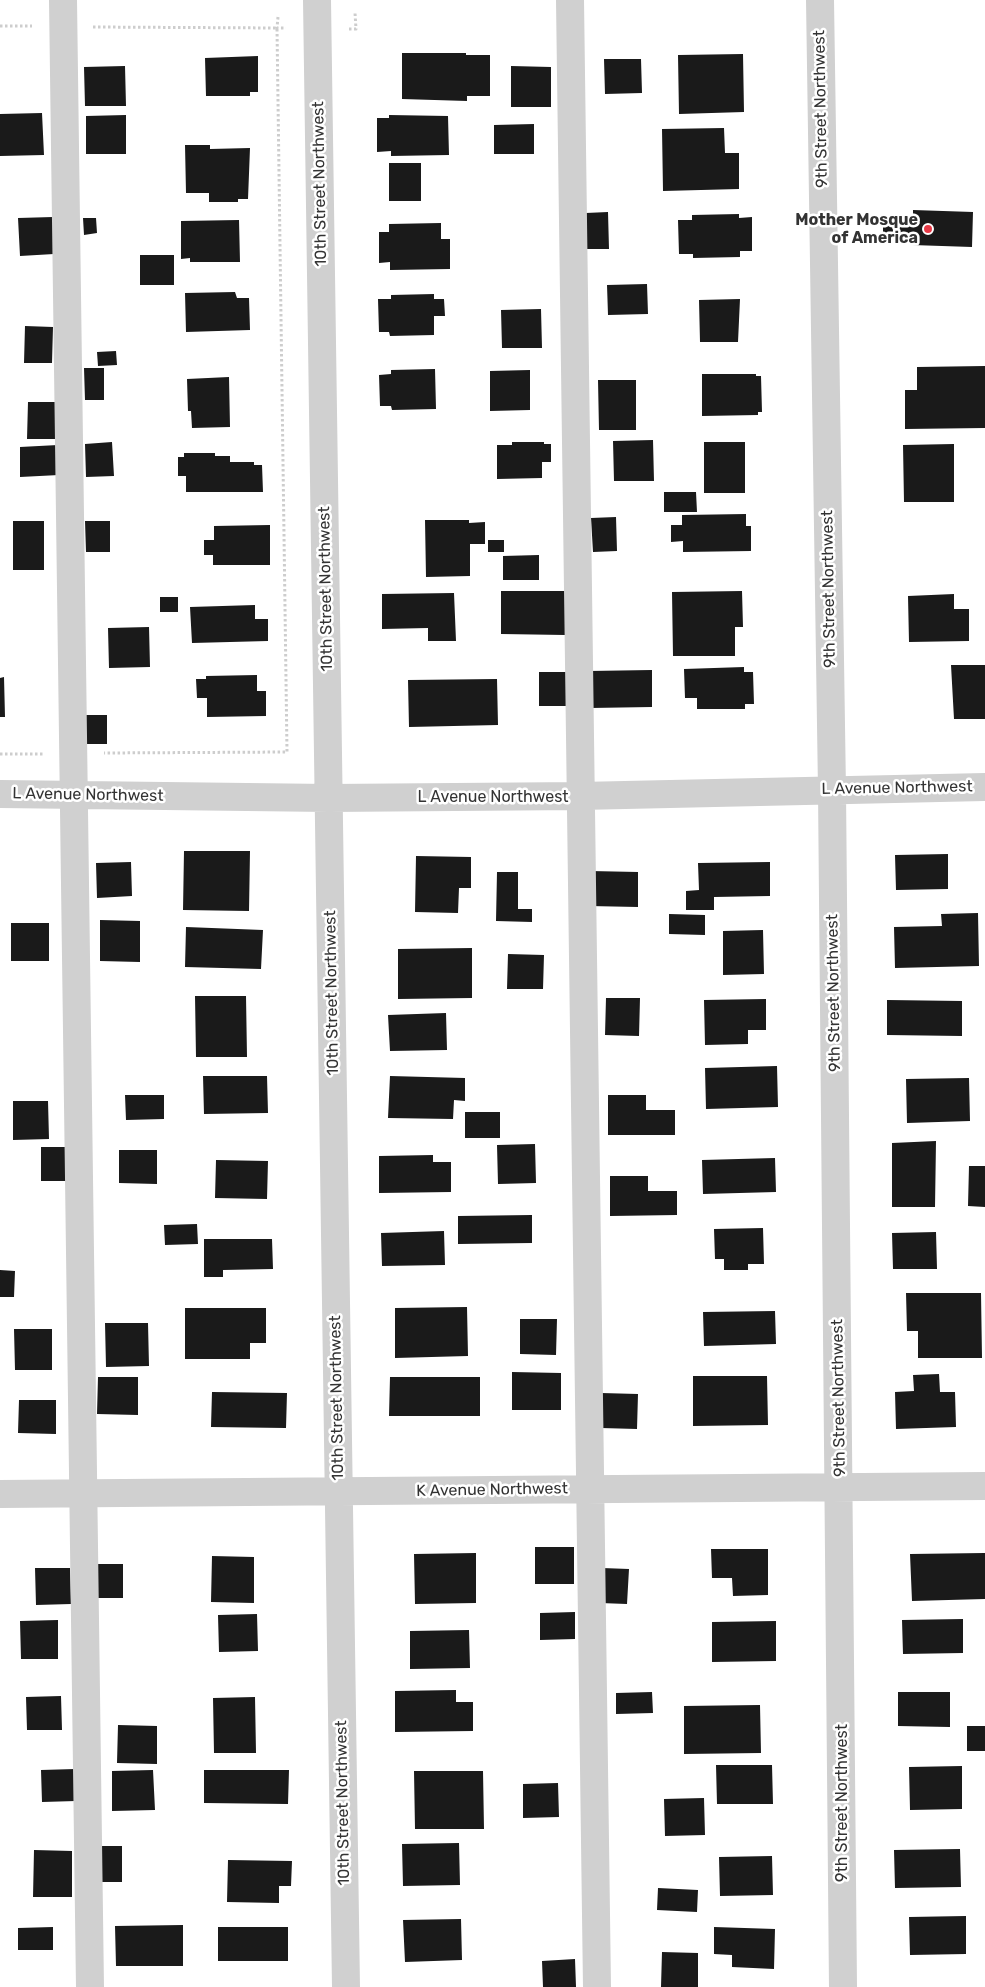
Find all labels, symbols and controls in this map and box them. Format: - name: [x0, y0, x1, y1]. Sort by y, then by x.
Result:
- street label: 9th Street Northwest: [810, 30, 832, 188]
- street label: 10th Street Northwest: [309, 101, 331, 267]
- place label: Mother Mosque of America: [795, 210, 918, 248]
- marker: Mother Mosque of America: [922, 223, 934, 235]
- street label: 10th Street Northwest: [315, 506, 337, 672]
- street label: 9th Street Northwest: [818, 510, 840, 668]
- street label: L Avenue Northwest: [821, 777, 973, 799]
- street label: L Avenue Northwest: [12, 784, 164, 806]
- street label: L Avenue Northwest: [417, 787, 569, 807]
- street label: 10th Street Northwest: [321, 910, 343, 1076]
- street label: 9th Street Northwest: [823, 914, 845, 1072]
- street label: 10th Street Northwest: [326, 1315, 348, 1481]
- street label: 9th Street Northwest: [828, 1319, 850, 1477]
- street label: K Avenue Northwest: [416, 1479, 568, 1501]
- street label: 10th Street Northwest: [332, 1720, 354, 1886]
- street label: 9th Street Northwest: [832, 1724, 852, 1882]

